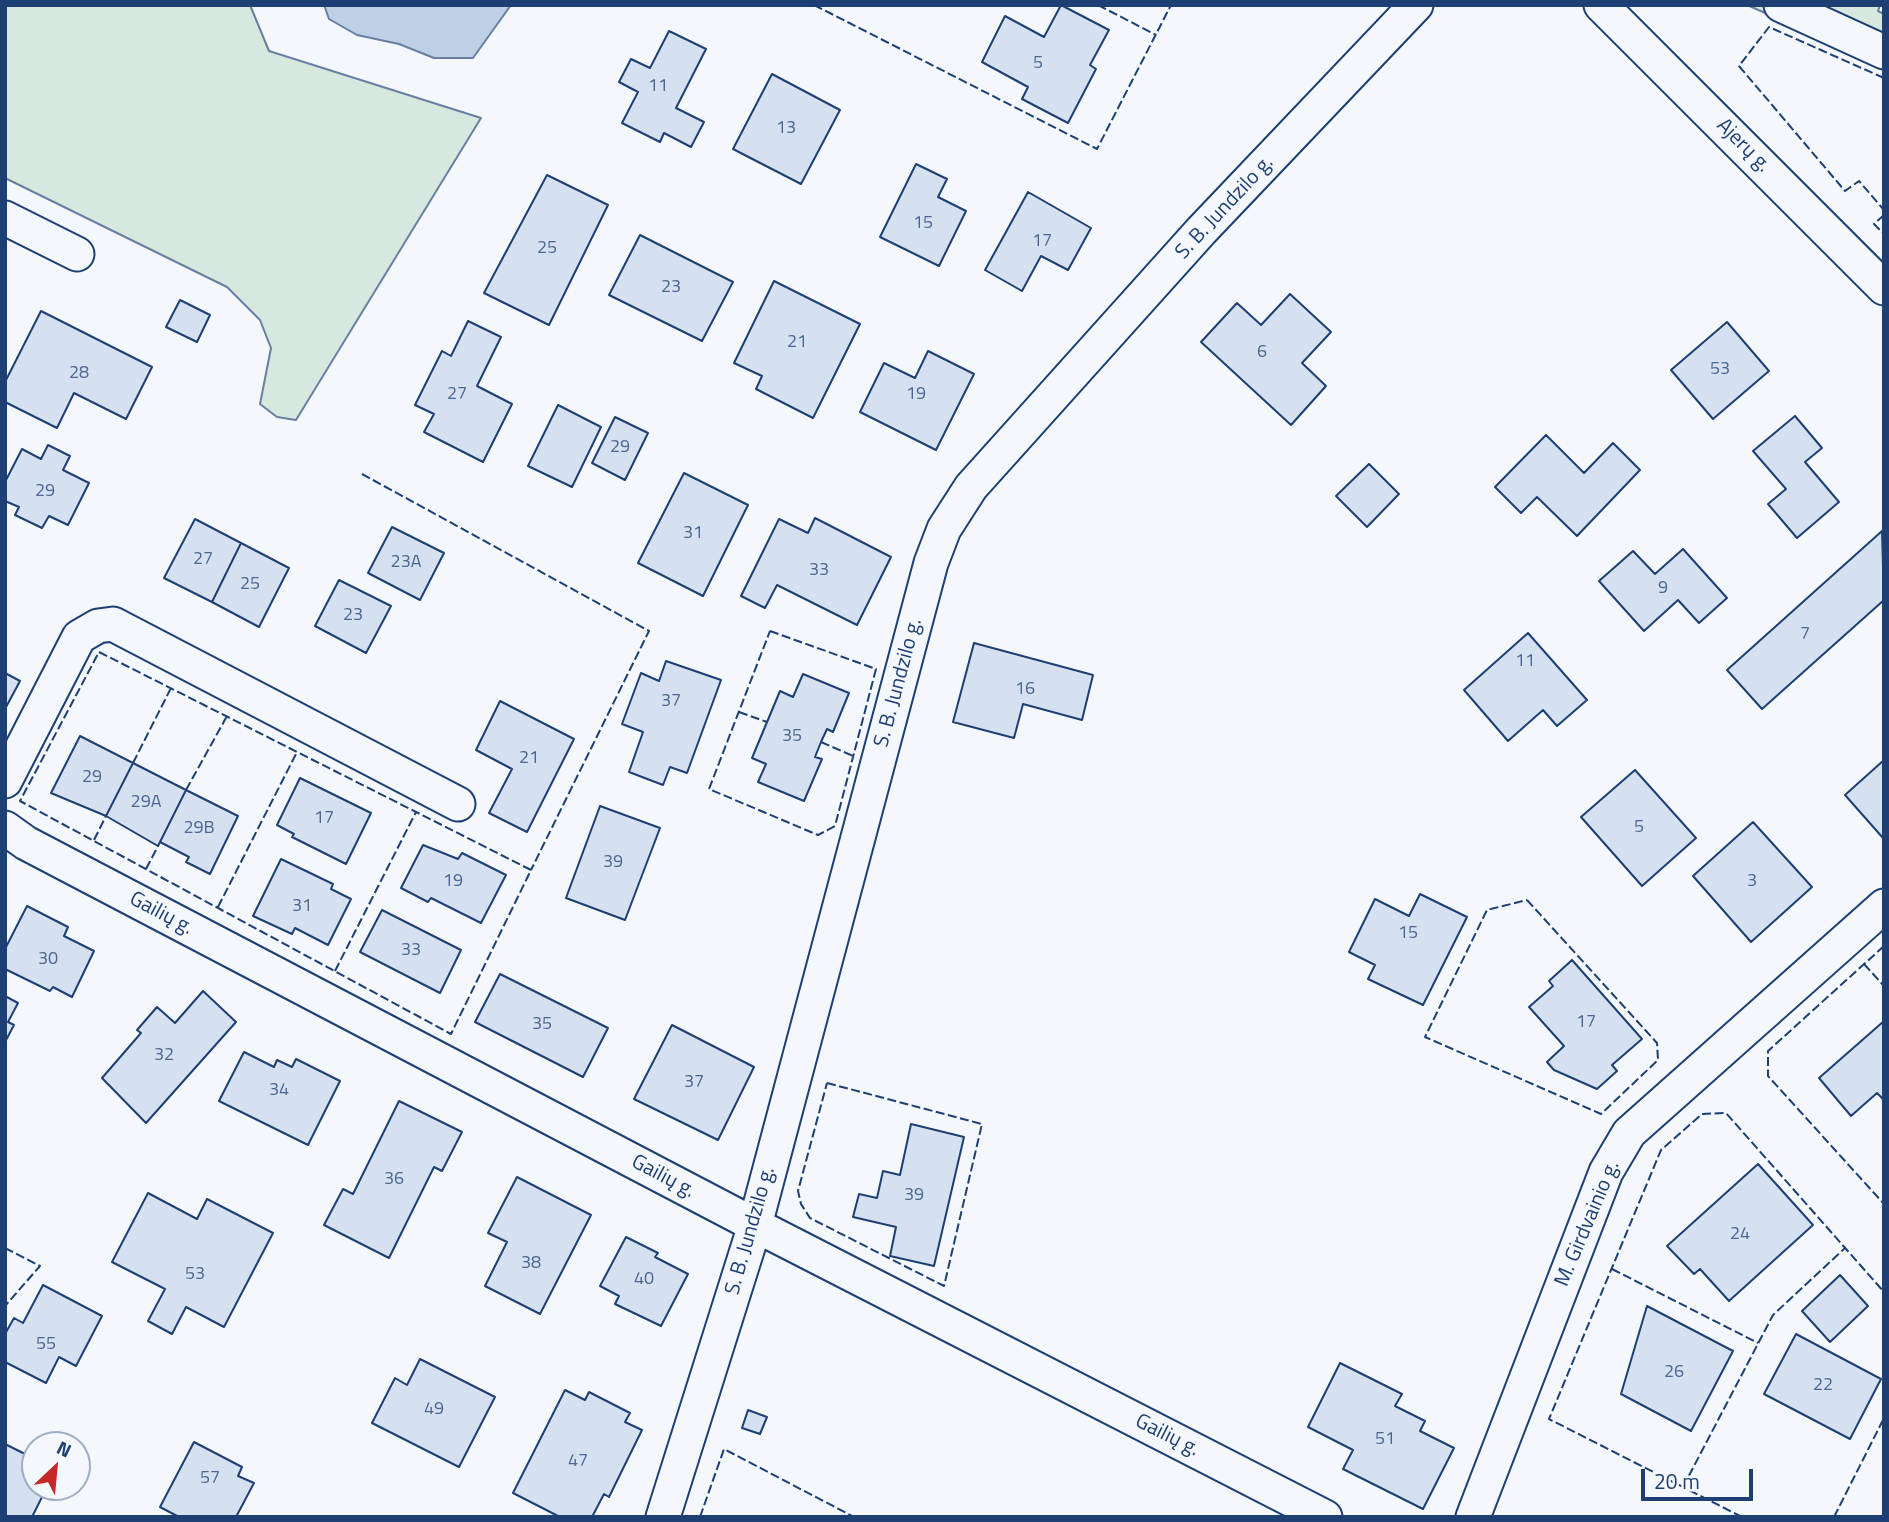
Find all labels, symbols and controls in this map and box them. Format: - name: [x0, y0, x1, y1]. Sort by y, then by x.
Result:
- house number: 5: [1033, 53, 1043, 75]
- house number: 11: [648, 76, 668, 98]
- street label: Ajerų g.: [1711, 114, 1775, 178]
- house number: 13: [776, 118, 796, 140]
- street label: S. B. Jundzilo g.: [1171, 151, 1279, 265]
- house number: 15: [913, 213, 933, 235]
- house number: 17: [1032, 231, 1052, 253]
- house number: 25: [537, 238, 557, 260]
- house number: 23: [661, 277, 681, 299]
- house number: 21: [787, 332, 807, 354]
- house number: 6: [1257, 342, 1267, 364]
- house number: 53: [1710, 359, 1730, 381]
- house number: 28: [69, 363, 89, 385]
- house number: 27: [447, 384, 467, 406]
- house number: 19: [906, 384, 926, 406]
- house number: 29: [610, 437, 630, 459]
- house number: 29: [35, 481, 55, 503]
- house number: 31: [683, 523, 703, 545]
- house number: 27: [193, 549, 213, 571]
- house number: 23A: [391, 552, 421, 574]
- house number: 33: [809, 560, 829, 582]
- house number: 25: [240, 574, 260, 596]
- house number: 9: [1658, 578, 1668, 600]
- house number: 23: [343, 605, 363, 627]
- street label: S. B. Jundzilo g.: [870, 616, 928, 750]
- house number: 7: [1800, 624, 1810, 646]
- house number: 11: [1515, 651, 1535, 673]
- house number: 16: [1015, 679, 1035, 701]
- house number: 37: [661, 691, 681, 713]
- house number: 35: [782, 726, 802, 748]
- house number: 21: [519, 748, 539, 770]
- house number: 29: [82, 767, 102, 789]
- house number: 29A: [131, 792, 161, 814]
- house number: 17: [314, 808, 334, 830]
- house number: 5: [1634, 817, 1644, 839]
- house number: 29B: [183, 818, 215, 840]
- house number: 39: [603, 852, 623, 874]
- house number: 19: [443, 871, 463, 893]
- house number: 3: [1747, 871, 1757, 893]
- street label: Gailių g.: [125, 887, 197, 941]
- house number: 31: [292, 896, 312, 918]
- house number: 15: [1398, 923, 1418, 945]
- house number: 33: [401, 940, 421, 962]
- house number: 30: [38, 949, 58, 971]
- house number: 17: [1576, 1012, 1596, 1034]
- house number: 35: [532, 1014, 552, 1036]
- house number: 32: [154, 1045, 174, 1067]
- house number: 37: [684, 1072, 704, 1094]
- house number: 34: [269, 1080, 289, 1102]
- street label: Gailių g.: [627, 1150, 699, 1204]
- street label: M. Girdvainio g.: [1550, 1157, 1626, 1291]
- street label: S. B. Jundzilo g.: [721, 1164, 781, 1298]
- house number: 36: [384, 1169, 404, 1191]
- house number: 39: [904, 1185, 924, 1207]
- house number: 24: [1730, 1224, 1750, 1246]
- house number: 38: [521, 1253, 541, 1275]
- house number: 53: [185, 1264, 205, 1286]
- house number: 40: [634, 1269, 654, 1291]
- house number: 55: [36, 1334, 56, 1356]
- house number: 26: [1664, 1362, 1684, 1384]
- house number: 22: [1813, 1375, 1833, 1397]
- house number: 49: [424, 1399, 444, 1421]
- street label: Gailių g.: [1131, 1409, 1203, 1463]
- house number: 51: [1375, 1429, 1395, 1451]
- north arrow: [21, 1431, 91, 1501]
- text: N: [52, 1433, 77, 1464]
- house number: 47: [568, 1451, 588, 1473]
- scale bar: [1644, 1456, 1756, 1500]
- text: 20 m: [1654, 1465, 1700, 1497]
- house number: 57: [200, 1468, 220, 1490]

